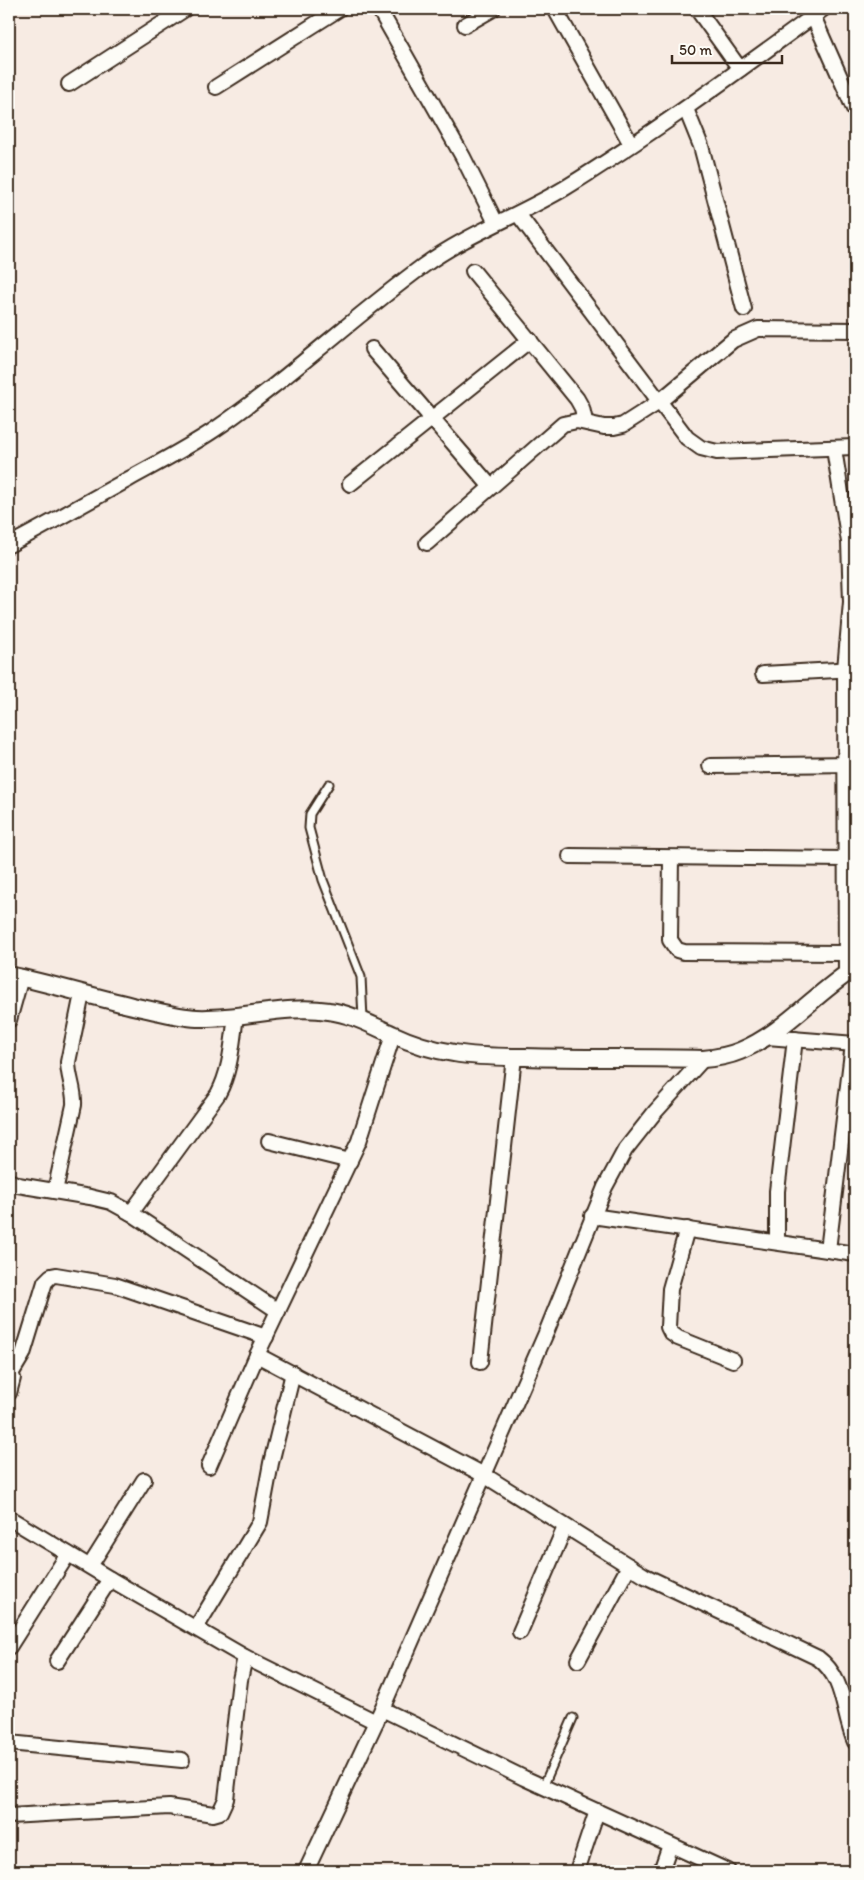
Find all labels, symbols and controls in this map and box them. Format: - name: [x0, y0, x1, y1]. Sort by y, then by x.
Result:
- scale bar: [672, 32, 782, 64]
- text: 50 m: [679, 41, 712, 59]

